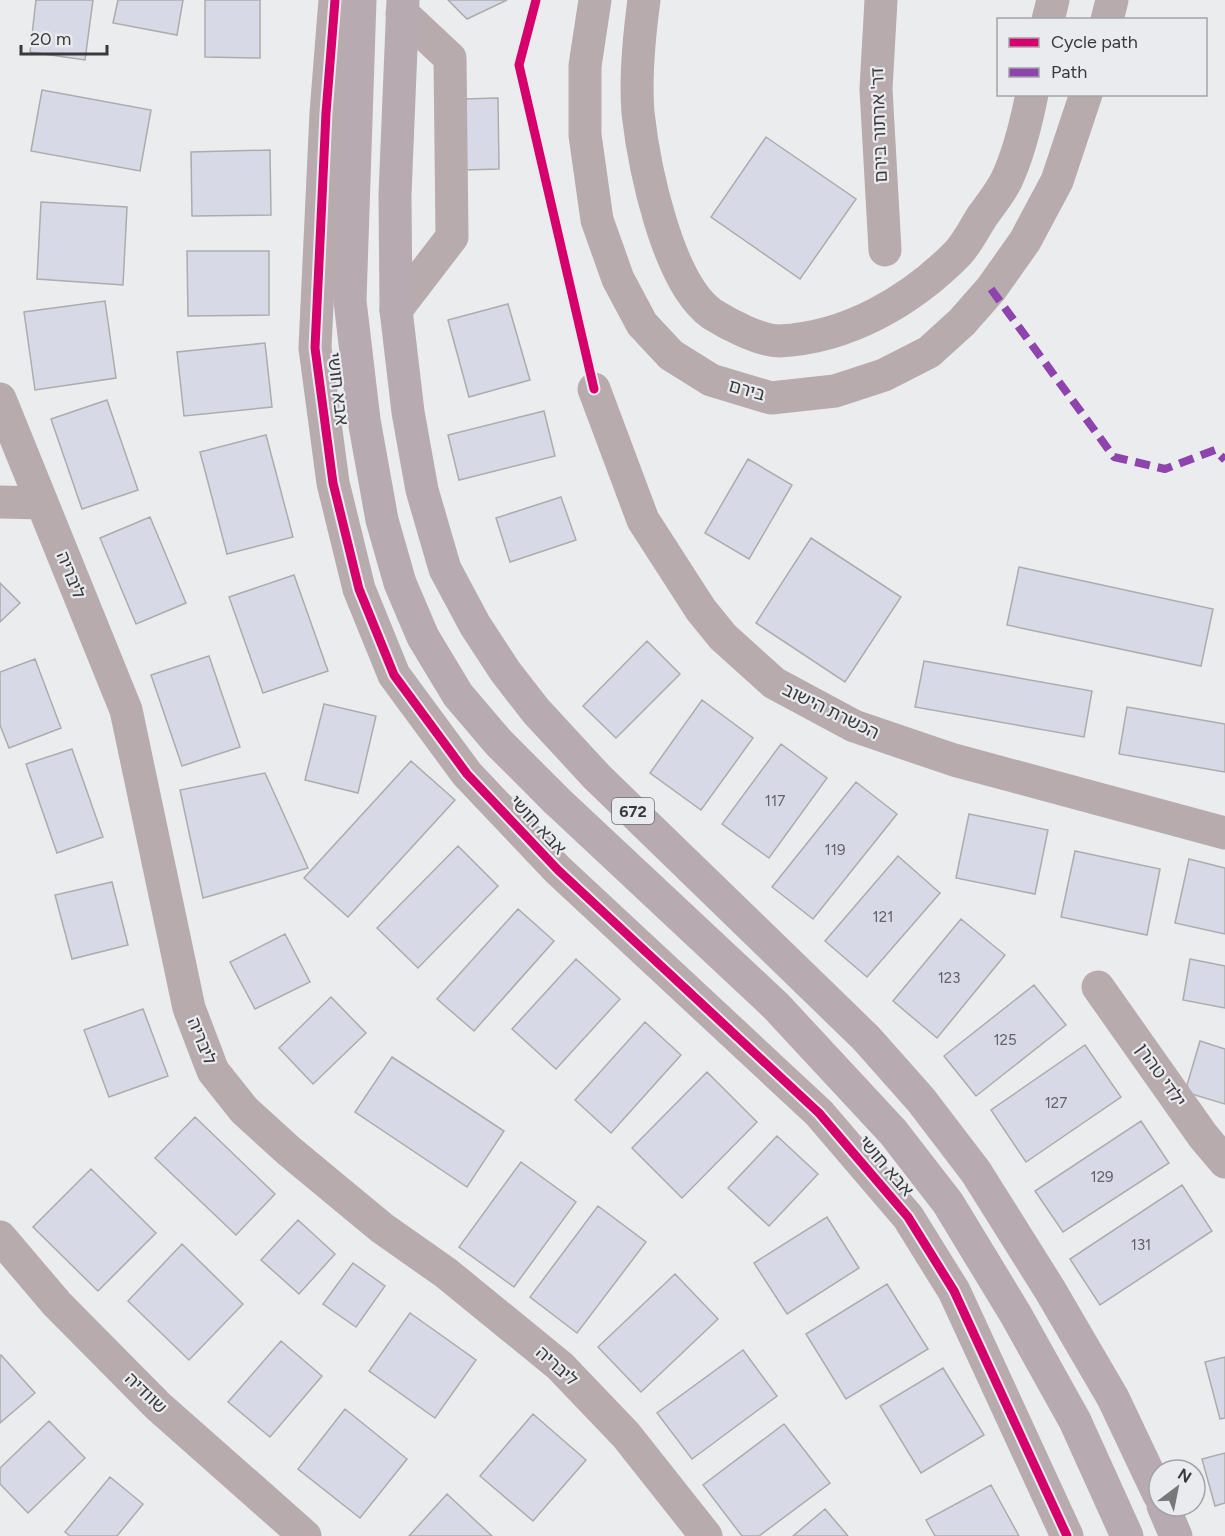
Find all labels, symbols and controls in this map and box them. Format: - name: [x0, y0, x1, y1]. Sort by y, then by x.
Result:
- scale bar: [21, 18, 106, 56]
- legend: [997, 18, 1207, 96]
- text: 20 m: [30, 28, 71, 50]
- text: Cycle path: [1051, 31, 1138, 53]
- text: Path: [1051, 61, 1087, 83]
- street label: דר' ארתור בירם: [866, 67, 892, 183]
- street label: אבא חושי: [323, 351, 353, 427]
- street label: בירם: [726, 374, 768, 406]
- street label: ליבריה: [52, 548, 90, 602]
- street label: הכשרת הישוב: [779, 678, 883, 744]
- street label: אבא חושי: [505, 791, 571, 859]
- house number: 117: [765, 792, 785, 810]
- road number: 672: [612, 798, 654, 824]
- house number: 119: [825, 841, 845, 859]
- house number: 121: [873, 908, 893, 926]
- house number: 123: [938, 969, 960, 987]
- street label: ליבריה: [183, 1014, 221, 1068]
- house number: 125: [993, 1031, 1017, 1049]
- street label: ילדי טהרן: [1131, 1039, 1191, 1111]
- house number: 127: [1045, 1094, 1067, 1112]
- street label: אבא חושי: [854, 1131, 918, 1201]
- house number: 129: [1090, 1168, 1114, 1186]
- house number: 131: [1131, 1236, 1151, 1254]
- street label: ליבריה: [531, 1341, 583, 1391]
- street label: שוודיה: [120, 1368, 172, 1418]
- north arrow: [1147, 1458, 1207, 1518]
- text: N: [1174, 1464, 1195, 1487]

